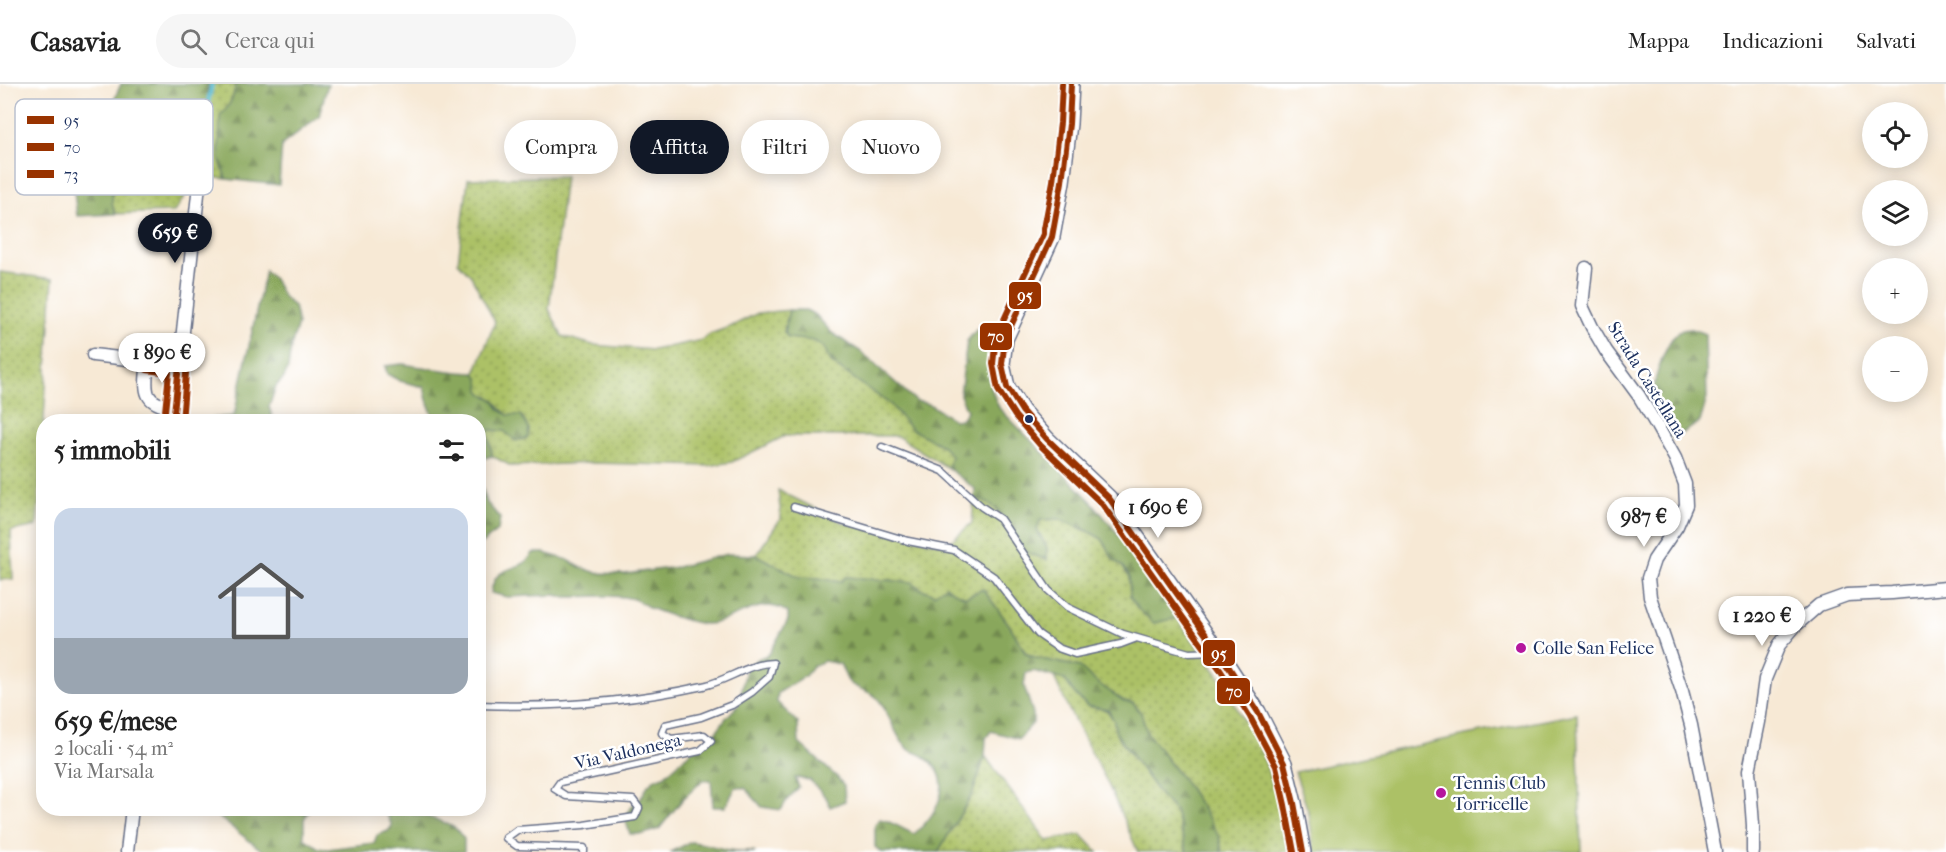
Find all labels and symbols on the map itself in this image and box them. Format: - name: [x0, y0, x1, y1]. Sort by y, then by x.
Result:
- legend: [15, 99, 213, 195]
- text: 95: [64, 111, 79, 130]
- text: 70: [64, 138, 81, 157]
- text: 73: [64, 165, 78, 184]
- pin: 659 €: [133, 213, 217, 264]
- line badge: 95: [1008, 281, 1042, 310]
- text: 95: [1016, 286, 1033, 306]
- street label: Strada Castellana: [1603, 318, 1692, 443]
- line badge: 70: [979, 322, 1013, 351]
- text: 70: [987, 327, 1004, 346]
- pin: 1 890 €: [107, 333, 217, 384]
- unlabelled marker: [1023, 413, 1035, 425]
- pin: 1 690 €: [1103, 488, 1213, 539]
- pin: 987 €: [1602, 497, 1686, 548]
- pin: 1 220 €: [1707, 596, 1817, 647]
- place label: Colle San Felice: [1533, 638, 1654, 659]
- line badge: 95: [1202, 639, 1236, 667]
- marker: Colle San Felice: [1514, 641, 1528, 655]
- text: 95: [1210, 644, 1227, 664]
- line badge: 70: [1216, 677, 1251, 705]
- text: 70: [1225, 682, 1242, 701]
- street label: Via Valdonega: [572, 729, 684, 775]
- place label: Tennis Club Torricelle: [1453, 773, 1546, 815]
- marker: Tennis Club Torricelle: [1434, 786, 1448, 800]

